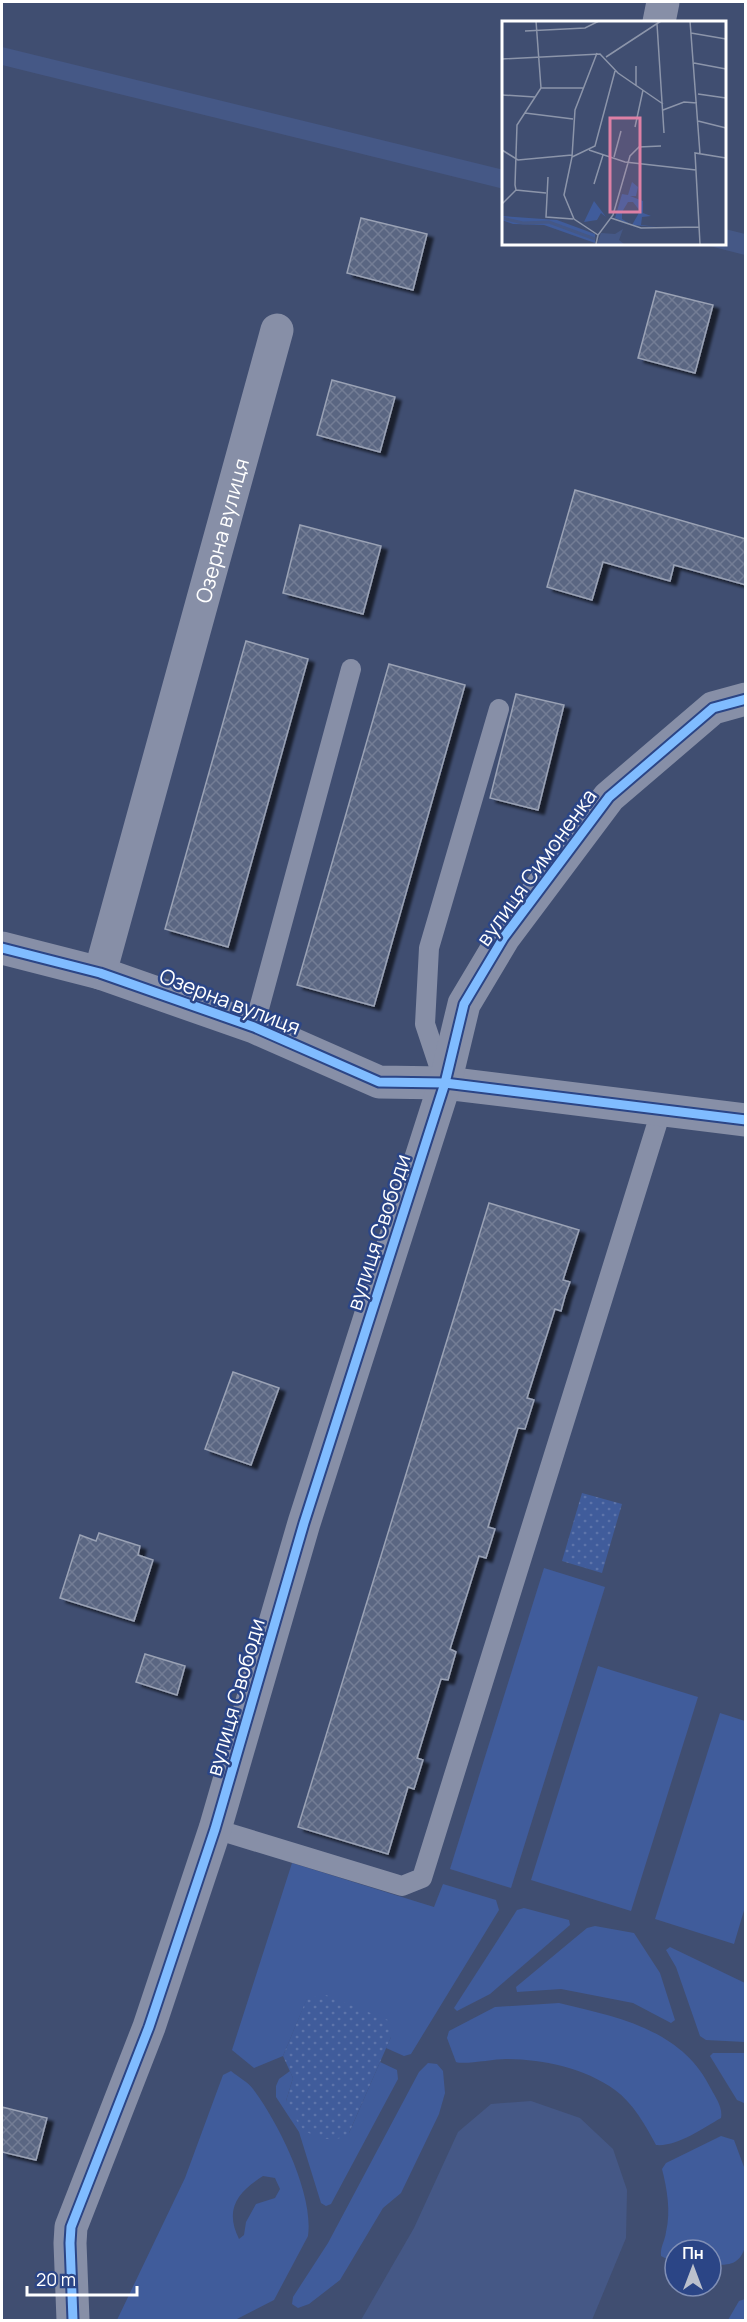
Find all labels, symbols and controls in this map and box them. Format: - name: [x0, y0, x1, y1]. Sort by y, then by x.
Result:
- inset map: [502, 21, 726, 244]
- street label: Озерна вулиця: [189, 455, 255, 606]
- street label: вулиця Симоненка: [469, 783, 603, 951]
- street label: Озерна вулиця: [155, 961, 305, 1041]
- street label: вулиця Свободи: [340, 1150, 416, 1314]
- street label: вулиця Свободи: [199, 1615, 271, 1779]
- north arrow: [663, 2238, 723, 2298]
- text: Пн: [682, 2242, 704, 2264]
- scale bar: [27, 2259, 136, 2297]
- text: 20 m: [36, 2267, 76, 2291]

